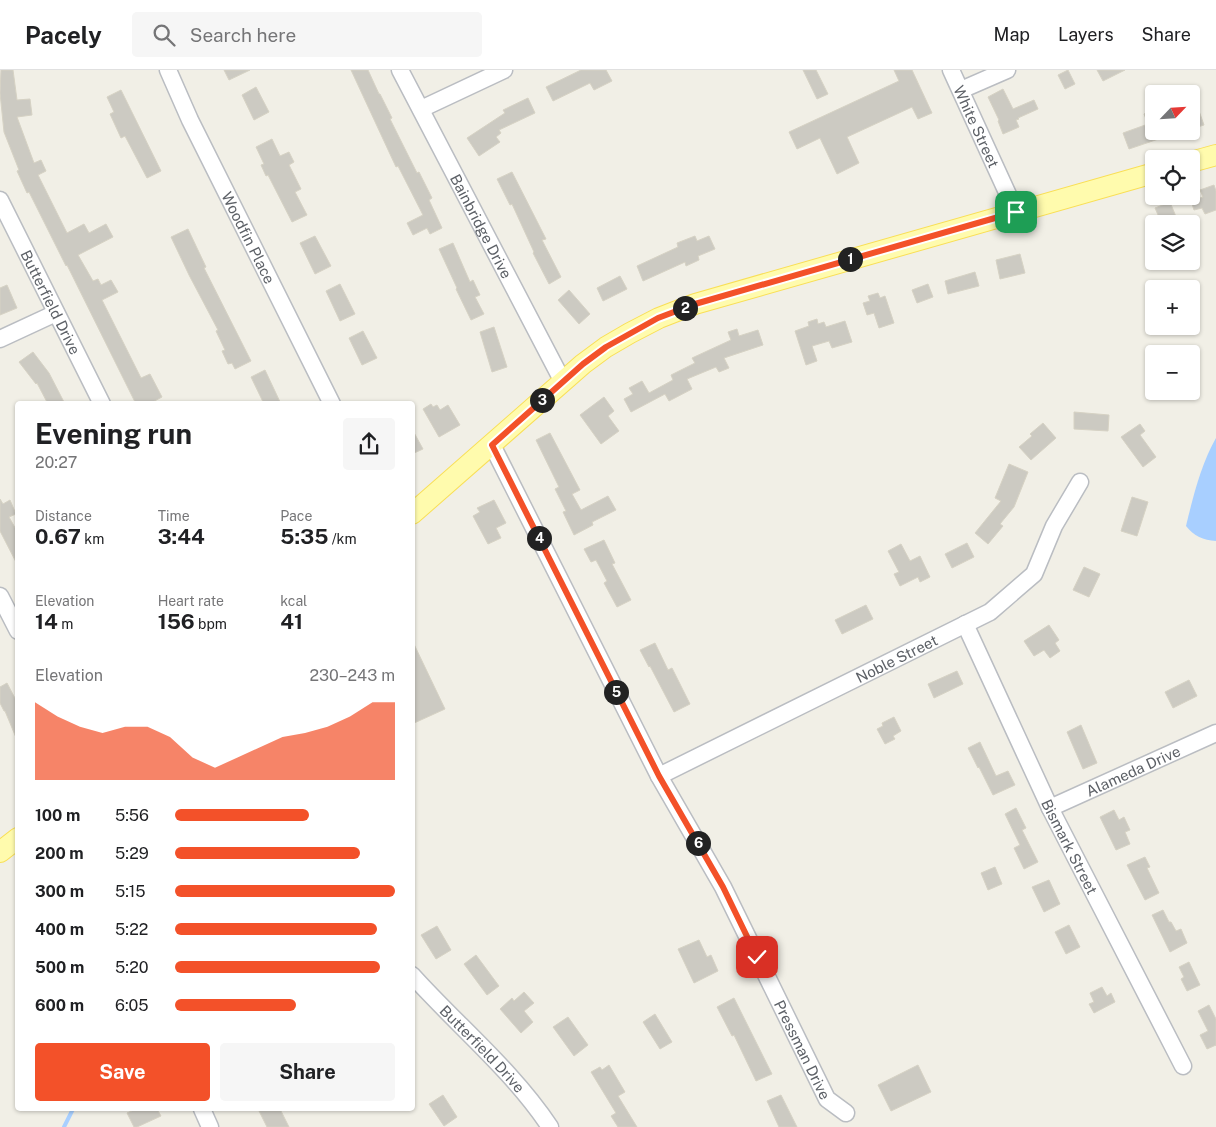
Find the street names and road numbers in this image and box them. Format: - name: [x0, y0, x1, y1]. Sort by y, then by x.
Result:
- street label: White Street: [951, 83, 1003, 170]
- street label: Bainbridge Drive: [447, 171, 516, 281]
- street label: Woodfin Place: [219, 189, 279, 286]
- street label: Butterfield Drive: [18, 247, 84, 357]
- street label: Noble Street: [853, 631, 940, 686]
- street label: Alameda Drive: [1083, 742, 1183, 799]
- street label: Bismark Street: [1039, 796, 1101, 897]
- street label: Pressman Drive: [771, 997, 834, 1102]
- street label: Butterfield Drive: [437, 1001, 529, 1096]

